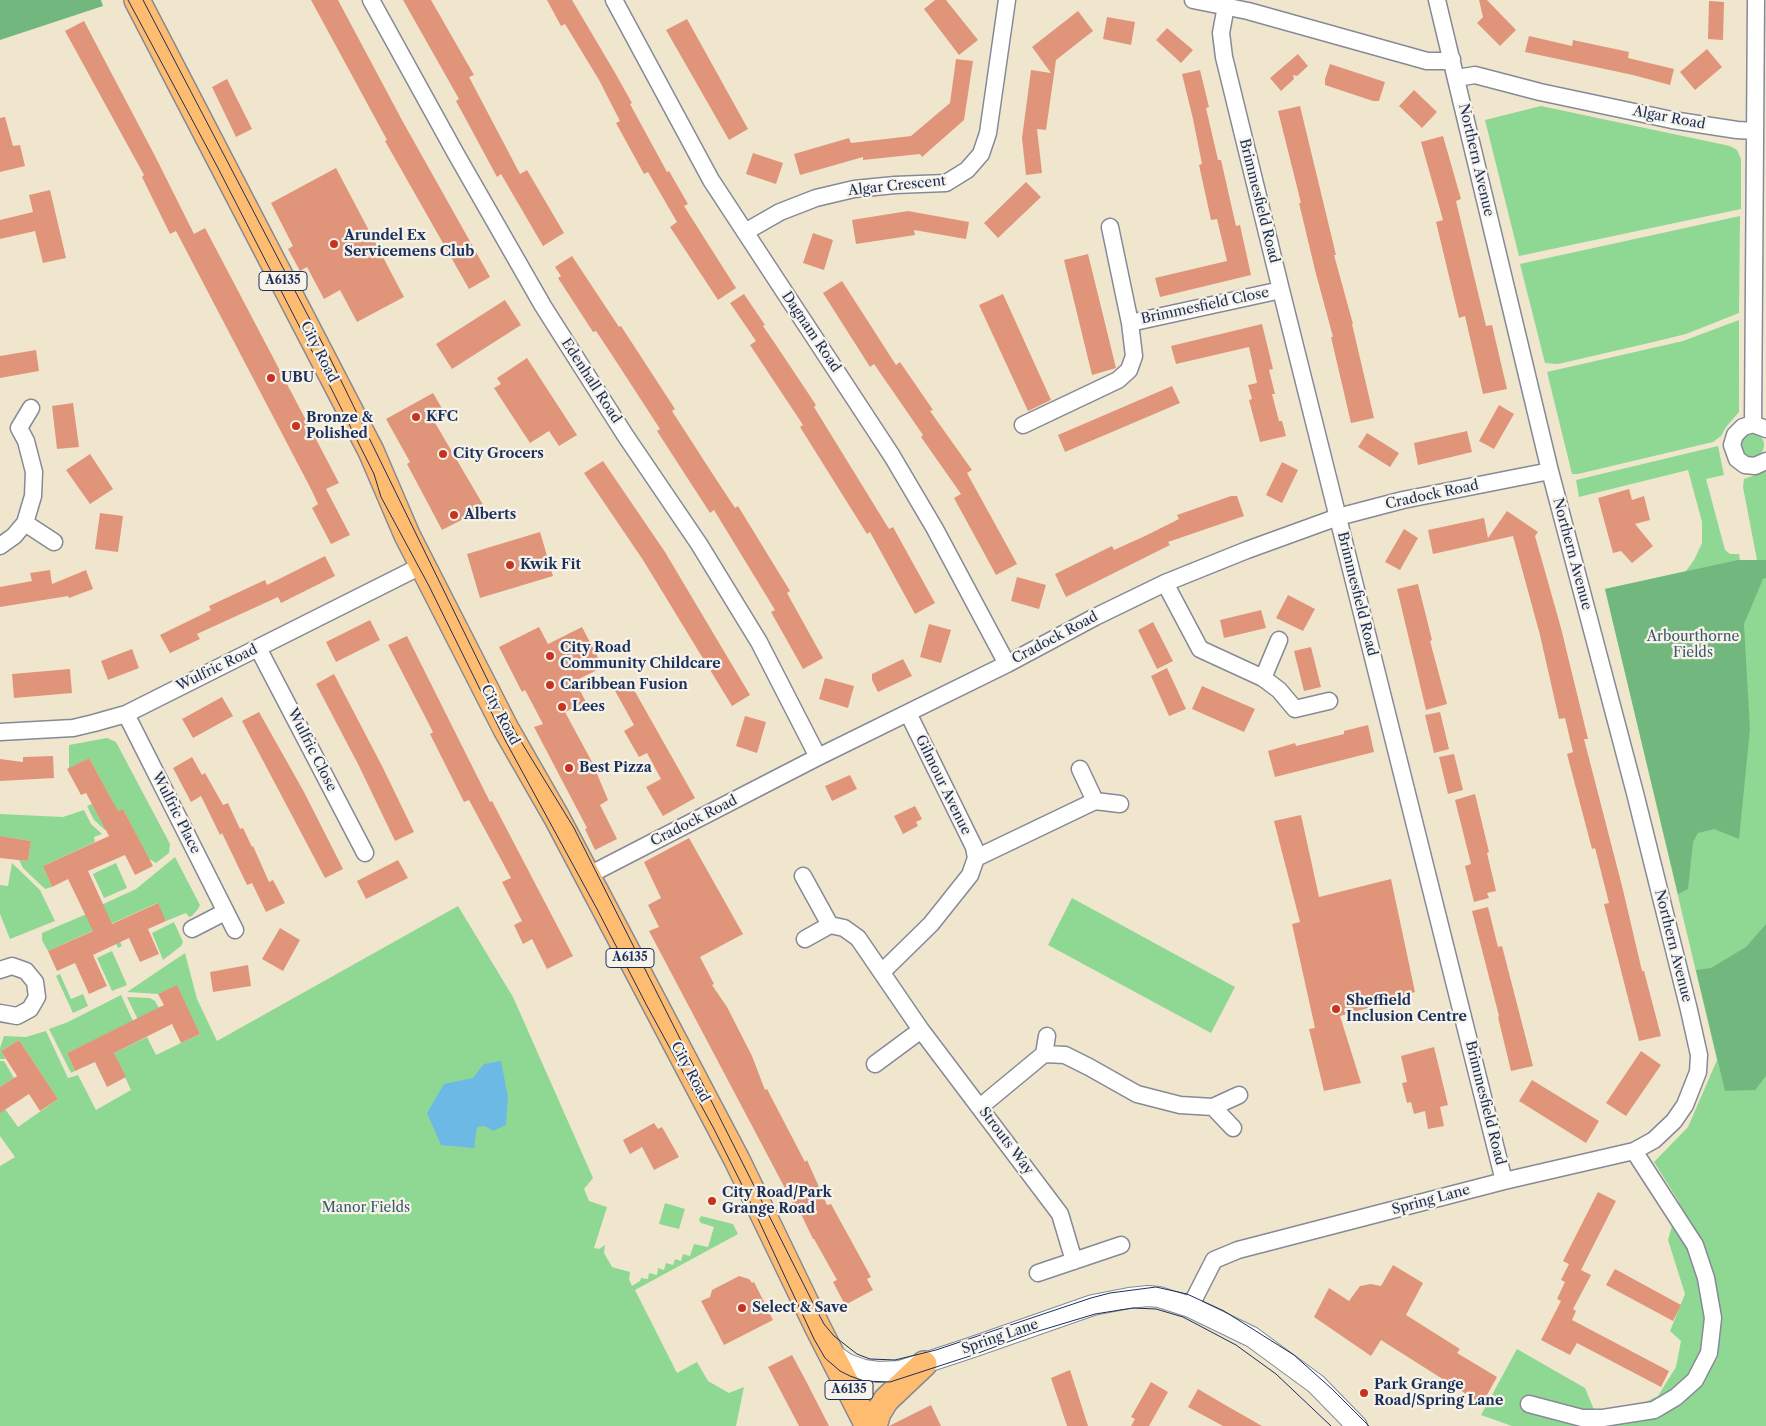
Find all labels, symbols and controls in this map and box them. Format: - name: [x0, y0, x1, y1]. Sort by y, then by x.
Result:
- street label: Northern Avenue: [1455, 102, 1497, 218]
- street label: Algar Road: [1631, 103, 1707, 133]
- street label: Brimmesfield Road: [1235, 137, 1283, 265]
- street label: Algar Crescent: [847, 173, 947, 199]
- place label: Arundel Ex Servicemens Club: [344, 228, 474, 260]
- marker: Arundel Ex Servicemens Club: [328, 238, 340, 250]
- road number: A6135: [259, 272, 307, 290]
- street label: Brimmesfield Close: [1139, 284, 1271, 328]
- street label: Dagnam Road: [778, 288, 844, 376]
- street label: City Road: [296, 319, 342, 385]
- street label: Edenhall Road: [557, 335, 625, 427]
- place label: UBU: [281, 370, 314, 386]
- marker: UBU: [265, 372, 277, 384]
- place label: KFC: [426, 409, 458, 425]
- place label: Bronze & Polished: [306, 410, 373, 442]
- marker: KFC: [410, 411, 422, 423]
- marker: Bronze & Polished: [290, 420, 302, 432]
- place label: City Grocers: [453, 446, 544, 462]
- marker: City Grocers: [437, 448, 449, 460]
- street label: Cradock Road: [1384, 477, 1480, 513]
- street label: Northern Avenue: [1549, 496, 1595, 612]
- place label: Alberts: [464, 507, 516, 523]
- marker: Alberts: [448, 509, 460, 521]
- street label: Brimmesfield Road: [1333, 530, 1381, 658]
- place label: Kwik Fit: [520, 557, 581, 573]
- marker: Kwik Fit: [504, 559, 516, 571]
- street label: Cradock Road: [1009, 608, 1101, 668]
- park label: Arbourthorne Fields: [1647, 629, 1739, 662]
- place label: City Road Community Childcare: [560, 640, 721, 672]
- street label: Wulfric Road: [174, 641, 260, 695]
- marker: City Road Community Childcare: [544, 650, 556, 662]
- place label: Caribbean Fusion: [560, 677, 688, 693]
- marker: Caribbean Fusion: [544, 679, 556, 691]
- street label: City Road: [477, 682, 523, 748]
- place label: Lees: [572, 699, 605, 715]
- marker: Lees: [556, 701, 568, 713]
- street label: Wulfric Close: [284, 706, 340, 794]
- street label: Gilmour Avenue: [911, 732, 975, 838]
- place label: Best Pizza: [579, 760, 652, 776]
- marker: Best Pizza: [563, 762, 575, 774]
- street label: Wulfric Place: [148, 769, 204, 857]
- street label: Cradock Road: [648, 792, 740, 850]
- street label: Northern Avenue: [1651, 888, 1695, 1004]
- road number: A6135: [606, 948, 654, 968]
- place label: Sheffield Inclusion Centre: [1346, 993, 1467, 1026]
- marker: Sheffield Inclusion Centre: [1330, 1003, 1342, 1015]
- street label: City Road: [667, 1039, 713, 1105]
- street label: Brimmesfield Road: [1461, 1039, 1509, 1167]
- street label: Strouts Way: [975, 1104, 1037, 1178]
- street label: Spring Lane: [1390, 1182, 1472, 1218]
- place label: City Road/Park Grange Road: [722, 1185, 832, 1218]
- marker: City Road/Park Grange Road: [706, 1195, 718, 1207]
- park label: Manor Fields: [322, 1200, 410, 1216]
- place label: Select & Save: [752, 1300, 848, 1316]
- marker: Select & Save: [736, 1302, 748, 1314]
- street label: Spring Lane: [959, 1316, 1041, 1358]
- place label: Park Grange Road/Spring Lane: [1374, 1377, 1503, 1410]
- road number: A6135: [825, 1380, 873, 1400]
- marker: Park Grange Road/Spring Lane: [1358, 1387, 1370, 1399]

